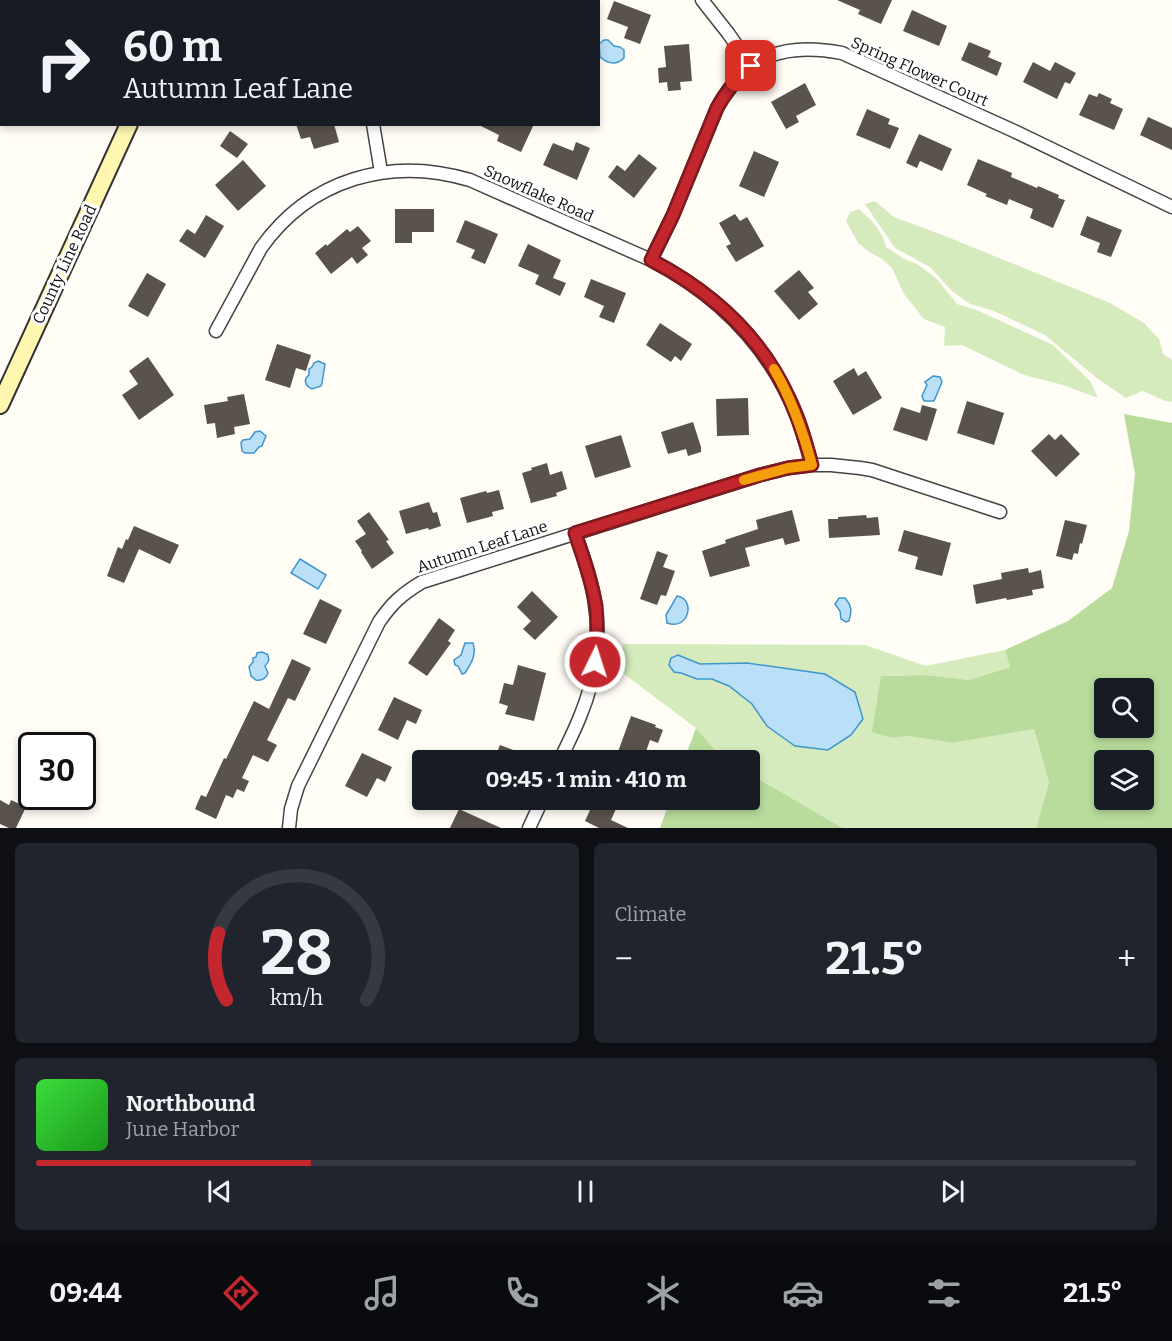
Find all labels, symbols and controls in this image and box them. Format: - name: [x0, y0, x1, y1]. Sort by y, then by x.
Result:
- text: 60 m: [123, 22, 222, 72]
- icon: right: [24, 24, 102, 102]
- street label: Spring Flower Court: [848, 33, 992, 110]
- pin: [725, 40, 776, 91]
- icon: arrive: [734, 49, 767, 82]
- text: Autumn Leaf Lane: [123, 73, 353, 105]
- street label: Snowflake Road: [481, 161, 597, 226]
- street label: County Line Road: [28, 201, 101, 327]
- street label: Autumn Leaf Lane: [414, 516, 550, 577]
- position arrow: [563, 630, 627, 694]
- map controls: [1094, 678, 1154, 810]
- button: search: [1094, 678, 1154, 738]
- speed limit sign: 30: [18, 732, 96, 810]
- button: layers: [1094, 750, 1154, 810]
- text: 09:45 · 1 min · 410 m: [485, 766, 687, 793]
- text: Climate: [615, 902, 686, 926]
- text: 28: [260, 916, 333, 991]
- text: 21.5°: [825, 932, 925, 986]
- text: −: [615, 939, 633, 979]
- text: +: [1117, 939, 1136, 979]
- text: km/h: [270, 985, 323, 1011]
- text: Northbound: [126, 1090, 255, 1117]
- text: June Harbor: [126, 1117, 239, 1141]
- icon: previous: [203, 1175, 236, 1208]
- icon: pause: [569, 1175, 602, 1208]
- icon: next: [936, 1175, 969, 1208]
- icon: directions: [220, 1272, 262, 1314]
- icon: music: [361, 1272, 403, 1314]
- icon: phone: [501, 1272, 543, 1314]
- icon: climate: [642, 1272, 684, 1314]
- icon: car: [782, 1272, 824, 1314]
- icon: filters: [923, 1272, 965, 1314]
- text: 09:44: [49, 1277, 122, 1309]
- text: 21.5°: [1063, 1277, 1123, 1309]

